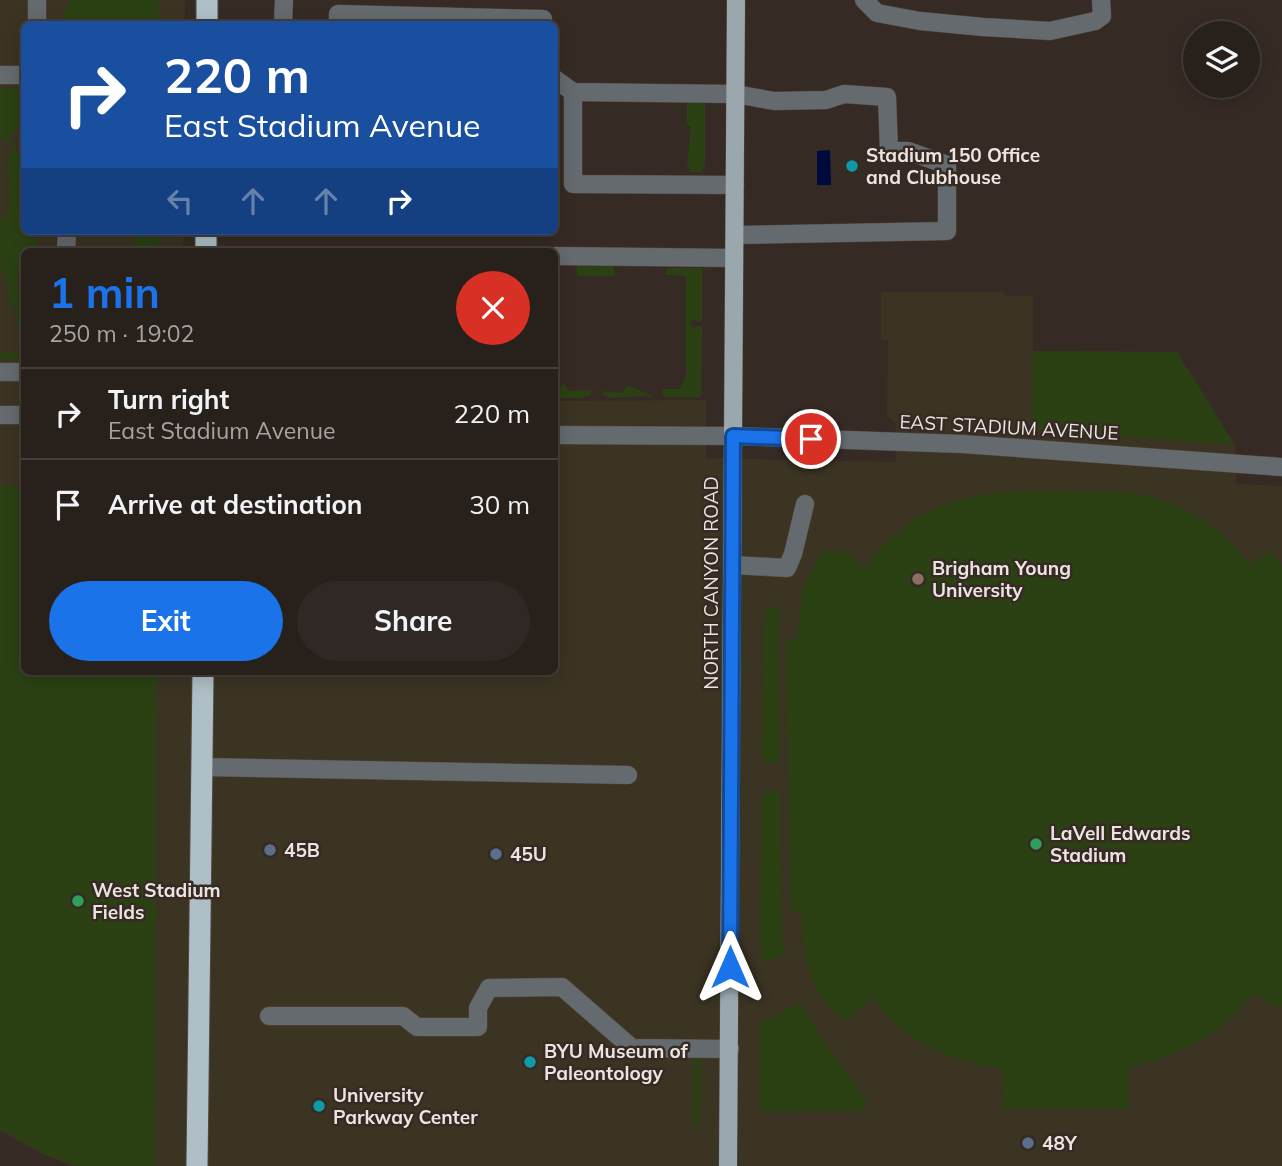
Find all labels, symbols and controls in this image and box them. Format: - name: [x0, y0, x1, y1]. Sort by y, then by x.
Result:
- map controls: [1183, 21, 1260, 98]
- button: layers: [1183, 21, 1260, 98]
- text: 220 m: [164, 44, 310, 105]
- icon: right: [49, 49, 140, 140]
- text: East Stadium Avenue: [164, 105, 481, 145]
- place label: Stadium 150 Office and Clubhouse: [866, 143, 1040, 189]
- marker: Stadium 150 Office and Clubhouse: [844, 158, 860, 174]
- icon: left: [161, 182, 199, 220]
- icon: ahead: [234, 182, 272, 220]
- icon: ahead: [307, 182, 345, 220]
- icon: right: [380, 182, 418, 220]
- text: 1 min: [49, 266, 160, 319]
- button: close: [456, 271, 530, 345]
- text: 250 m · 19:02: [49, 319, 194, 348]
- text: Turn right: [108, 383, 229, 416]
- icon: right: [49, 395, 87, 433]
- text: 220 m: [454, 397, 530, 430]
- pin: [781, 409, 841, 469]
- street label: EAST STADIUM AVENUE: [899, 409, 1119, 445]
- text: East Stadium Avenue: [108, 416, 336, 445]
- icon: arrive: [792, 420, 830, 458]
- street label: NORTH CANYON ROAD: [699, 476, 723, 690]
- icon: arrive: [49, 486, 87, 524]
- text: Arrive at destination: [108, 488, 363, 521]
- text: 30 m: [469, 488, 530, 521]
- place label: Brigham Young University: [932, 556, 1071, 602]
- marker: Brigham Young University: [910, 571, 926, 587]
- button: Exit: [49, 581, 283, 661]
- button: Share: [297, 581, 530, 661]
- place label: LaVell Edwards Stadium: [1050, 821, 1190, 867]
- marker: LaVell Edwards Stadium: [1028, 836, 1044, 852]
- place label: 45B: [284, 838, 320, 862]
- marker: 45B: [262, 842, 278, 858]
- place label: 45U: [510, 842, 547, 866]
- marker: 45U: [488, 846, 504, 862]
- place label: West Stadium Fields: [92, 878, 221, 924]
- marker: West Stadium Fields: [70, 893, 86, 909]
- position arrow: [693, 930, 767, 1004]
- place label: BYU Museum of Paleontology: [544, 1039, 689, 1085]
- marker: BYU Museum of Paleontology: [522, 1054, 538, 1070]
- place label: University Parkway Center: [333, 1083, 478, 1129]
- marker: University Parkway Center: [311, 1098, 327, 1114]
- place label: 48Y: [1042, 1131, 1078, 1155]
- marker: 48Y: [1020, 1135, 1036, 1151]

